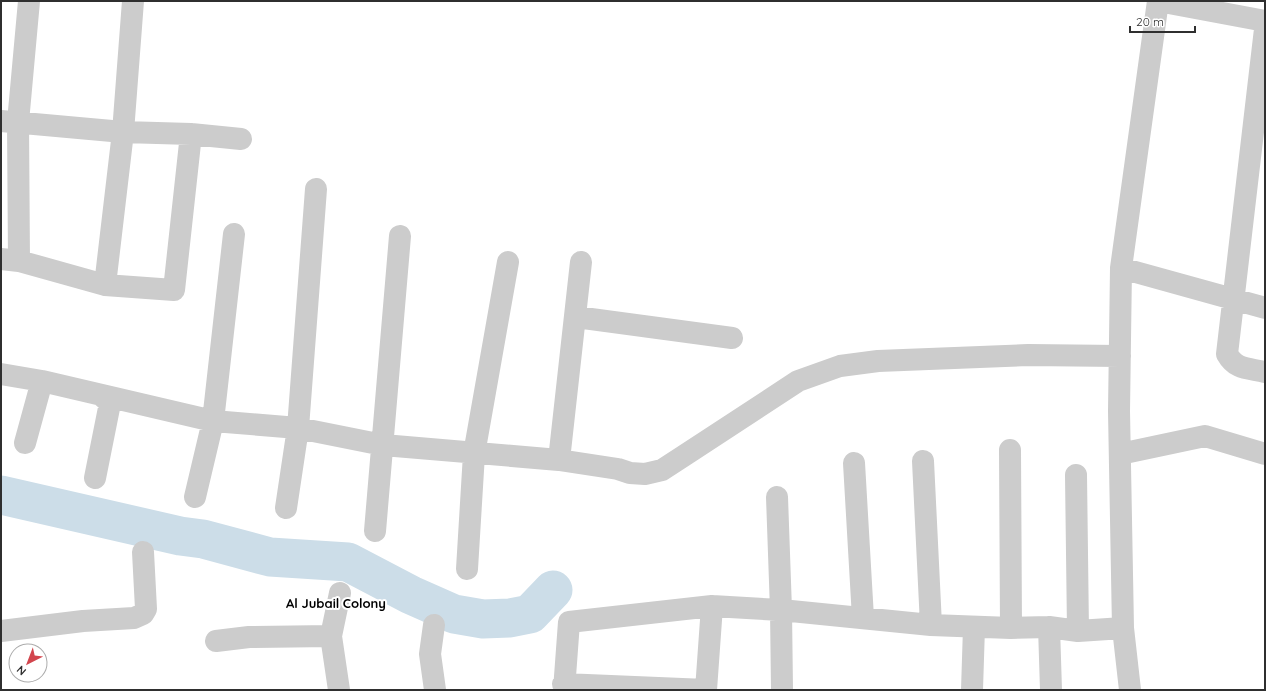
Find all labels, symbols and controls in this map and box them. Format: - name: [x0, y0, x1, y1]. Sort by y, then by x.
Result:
- scale bar: [1130, 8, 1195, 34]
- text: 20 m: [1136, 14, 1164, 29]
- district label: Al Jubail Colony: [286, 595, 386, 611]
- north arrow: [8, 643, 48, 683]
- text: N: [14, 663, 29, 678]

